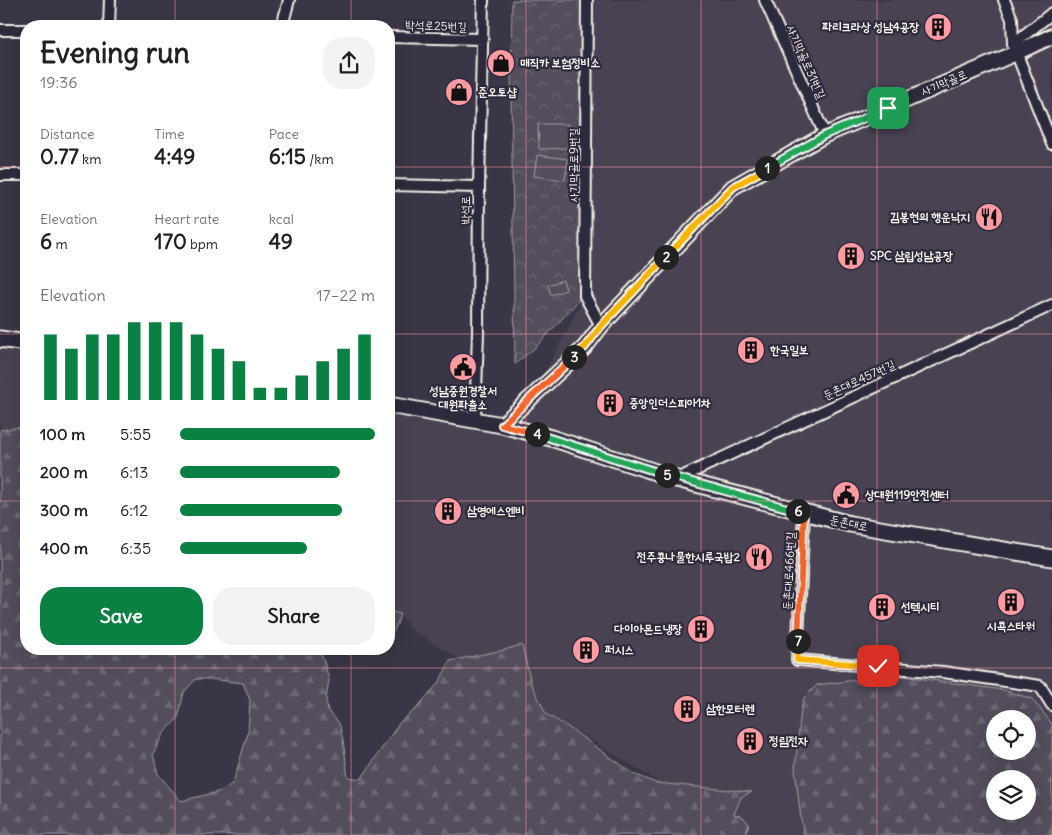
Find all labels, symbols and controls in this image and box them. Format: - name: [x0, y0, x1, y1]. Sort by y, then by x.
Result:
- building icon: 파리크라상 성남4공장: [923, 12, 953, 42]
- street label: 박석로25번길: [405, 17, 467, 34]
- place label: 파리크라상 성남4공장: [821, 19, 919, 34]
- street label: 사기막골로31번길: [784, 23, 830, 101]
- text: Evening run: [40, 35, 190, 71]
- button: share: [323, 37, 375, 89]
- shop icon: 매직카 보험정비소: [486, 48, 516, 78]
- place label: 매직카 보험정비소: [520, 55, 600, 70]
- street label: 사기막골로: [919, 66, 969, 99]
- text: 19:36: [40, 72, 78, 92]
- shop icon: 준오토샵: [444, 77, 474, 107]
- place label: 준오토샵: [478, 84, 517, 99]
- pin: [867, 87, 909, 129]
- icon: arrive: [874, 94, 902, 122]
- text: Distance: [40, 125, 95, 143]
- text: Time: [154, 125, 185, 143]
- text: Pace: [269, 125, 299, 143]
- street label: 사기막골로9번길: [566, 127, 581, 202]
- text: 0.77: [40, 143, 79, 170]
- text: 4:49: [154, 143, 195, 170]
- text: 6:15: [269, 143, 306, 170]
- text: km: [79, 150, 102, 168]
- text: /km: [306, 150, 334, 168]
- pin: 1: [754, 156, 780, 180]
- text: 1: [765, 159, 770, 177]
- street label: 박석로: [458, 196, 473, 224]
- restaurant icon: 김봉현의 행운낙지: [974, 202, 1004, 232]
- place label: 김봉현의 행운낙지: [890, 209, 970, 224]
- text: Elevation: [40, 210, 97, 228]
- text: Heart rate: [154, 210, 219, 228]
- text: kcal: [269, 210, 294, 228]
- text: 6: [40, 228, 52, 255]
- text: 170: [154, 228, 187, 255]
- text: 49: [269, 228, 293, 255]
- text: m: [52, 235, 68, 253]
- text: bpm: [187, 235, 218, 253]
- building icon: SPC 삼립성남공장: [836, 241, 866, 271]
- pin: 2: [654, 244, 678, 270]
- text: 2: [663, 248, 670, 266]
- place label: SPC 삼립성남공장: [870, 248, 953, 263]
- text: Elevation: [40, 285, 106, 305]
- text: 17–22 m: [316, 285, 375, 305]
- building icon: 한국일보: [736, 335, 766, 365]
- place label: 한국일보: [769, 342, 809, 357]
- pin: 3: [562, 344, 586, 370]
- text: 3: [571, 348, 578, 366]
- public building icon: 성남중원경찰서 대원파출소: [448, 352, 478, 382]
- street label: 둔촌대로457번길: [820, 356, 897, 403]
- place label: 성남중원경찰서 대원파출소: [428, 383, 497, 412]
- building icon: 중앙인더스피아1차: [595, 388, 625, 418]
- place label: 중앙인더스피아1차: [629, 395, 711, 410]
- pin: 4: [524, 422, 550, 446]
- text: 100 m: [40, 424, 85, 444]
- text: 5:55: [120, 424, 151, 444]
- text: 4: [533, 425, 542, 443]
- text: 200 m: [40, 462, 88, 482]
- text: 6:13: [120, 462, 148, 482]
- pin: 5: [654, 462, 680, 488]
- text: 5: [663, 466, 672, 484]
- public building icon: 상대원119안전센터: [831, 480, 861, 510]
- place label: 상대원119안전센터: [864, 487, 949, 502]
- building icon: 삼영에스엔비: [433, 496, 463, 526]
- pin: 6: [786, 498, 810, 524]
- text: 300 m: [40, 500, 88, 520]
- text: 6:12: [120, 500, 148, 520]
- text: 6: [794, 502, 803, 520]
- place label: 삼영에스엔비: [467, 503, 525, 518]
- street label: 둔촌대로: [829, 511, 870, 534]
- street label: 둔촌대로466번길: [779, 531, 798, 611]
- text: 400 m: [40, 538, 88, 558]
- text: 6:35: [120, 538, 151, 558]
- restaurant icon: 전주콩나물한시루국밥2: [744, 542, 774, 572]
- place label: 전주콩나물한시루국밥2: [637, 549, 740, 564]
- button: Save: [40, 587, 203, 645]
- button: Share: [213, 587, 375, 645]
- building icon: 시콕스타워: [996, 587, 1026, 617]
- building icon: 선텍시티: [867, 592, 897, 622]
- place label: 선텍시티: [901, 599, 940, 614]
- building icon: 다이아몬드냉장: [686, 614, 716, 644]
- place label: 시콕스타워: [987, 618, 1035, 633]
- place label: 다이아몬드냉장: [613, 621, 682, 636]
- pin: 7: [786, 628, 810, 654]
- text: 7: [795, 632, 802, 650]
- building icon: 퍼시스: [571, 635, 601, 665]
- place label: 퍼시스: [604, 642, 634, 657]
- pin: [857, 645, 899, 687]
- icon: check: [864, 652, 892, 680]
- building icon: 삼한모터렌: [672, 694, 702, 724]
- place label: 삼한모터렌: [706, 701, 755, 716]
- map controls: [986, 710, 1036, 820]
- button: locate: [986, 710, 1036, 760]
- building icon: 정림전자: [735, 726, 765, 756]
- place label: 정림전자: [769, 733, 808, 748]
- button: layers: [986, 770, 1036, 820]

